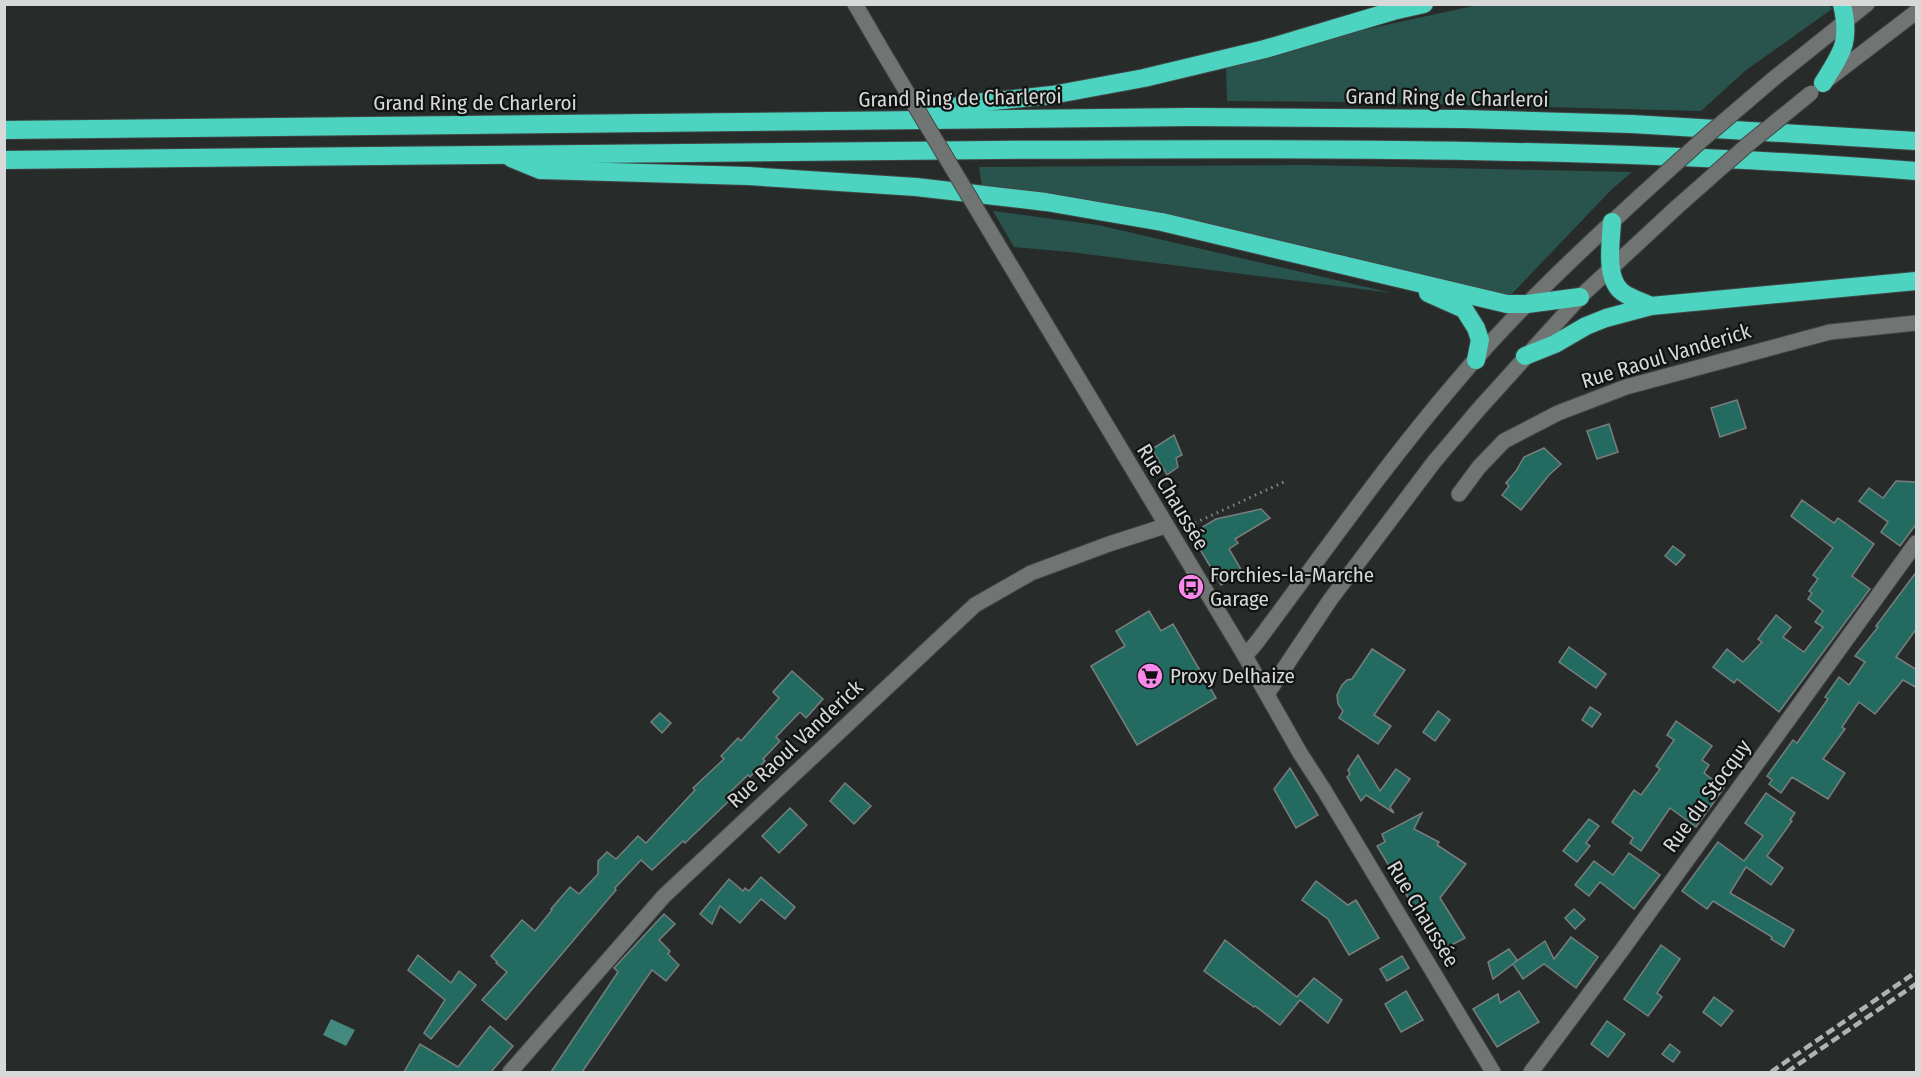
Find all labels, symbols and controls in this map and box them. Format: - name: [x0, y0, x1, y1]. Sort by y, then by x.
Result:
- street label: Grand Ring de Charleroi: [858, 83, 1062, 113]
- street label: Grand Ring de Charleroi: [1345, 83, 1549, 113]
- street label: Grand Ring de Charleroi: [373, 90, 577, 116]
- street label: Rue Raoul Vanderick: [1578, 318, 1754, 394]
- street label: Rue Chaussée: [1131, 439, 1215, 555]
- place label: Forchies-la-Marche Garage: [1210, 562, 1374, 612]
- bus stop icon: Forchies-la-Marche Garage: [1176, 572, 1206, 602]
- supermarket icon: Proxy Delhaize: [1135, 661, 1165, 691]
- place label: Proxy Delhaize: [1170, 663, 1295, 689]
- street label: Rue Raoul Vanderick: [722, 674, 868, 814]
- street label: Rue du Stocquy: [1657, 734, 1757, 857]
- street label: Rue Chaussée: [1381, 856, 1465, 972]

